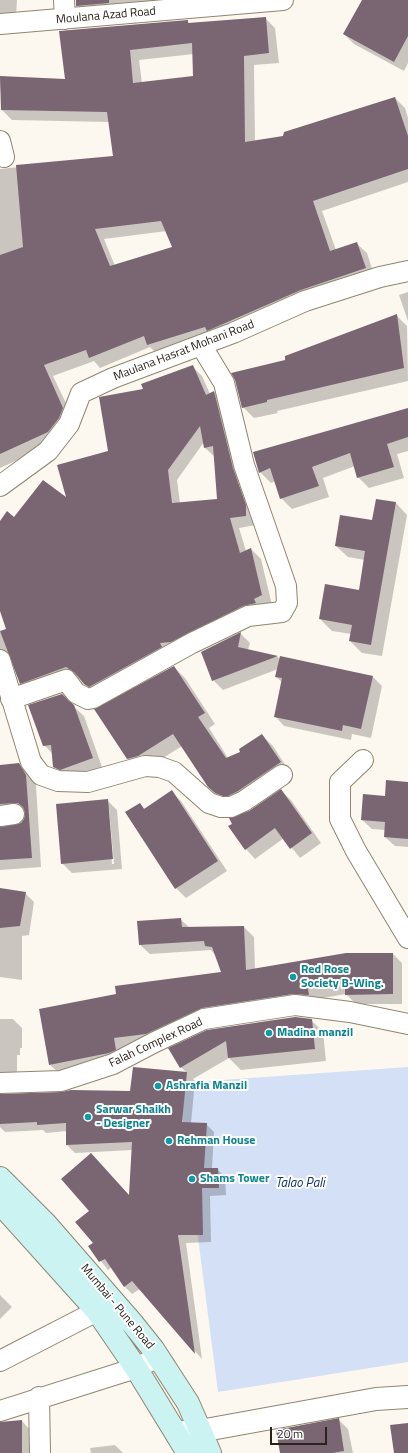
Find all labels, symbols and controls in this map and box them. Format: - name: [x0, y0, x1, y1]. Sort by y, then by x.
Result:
- street label: Moulana Azad Road: [55, 4, 157, 28]
- street label: Maulana Hasrat Mohani Road: [112, 317, 256, 385]
- place label: Red Rose Society B-Wing.: [301, 963, 384, 991]
- marker: Red Rose Society B-Wing.: [288, 972, 298, 982]
- street label: Falah Complex Road: [107, 1015, 205, 1071]
- place label: Madina manzil: [277, 1026, 353, 1040]
- marker: Madina manzil: [264, 1028, 274, 1038]
- place label: Ashrafia Manzil: [166, 1079, 247, 1093]
- marker: Ashrafia Manzil: [153, 1081, 163, 1091]
- place label: Sarwar Shaikh - Designer: [96, 1103, 171, 1131]
- marker: Sarwar Shaikh - Designer: [83, 1112, 93, 1122]
- place label: Rehman House: [177, 1134, 255, 1148]
- marker: Rehman House: [164, 1136, 174, 1146]
- place label: Shams Tower: [200, 1172, 269, 1186]
- marker: Shams Tower: [187, 1174, 197, 1184]
- water label: Talao Pali: [275, 1176, 325, 1192]
- street label: Mumbai - Pune Road: [77, 1262, 157, 1352]
- scale bar: [272, 1419, 329, 1445]
- text: 20 m: [277, 1424, 303, 1443]

